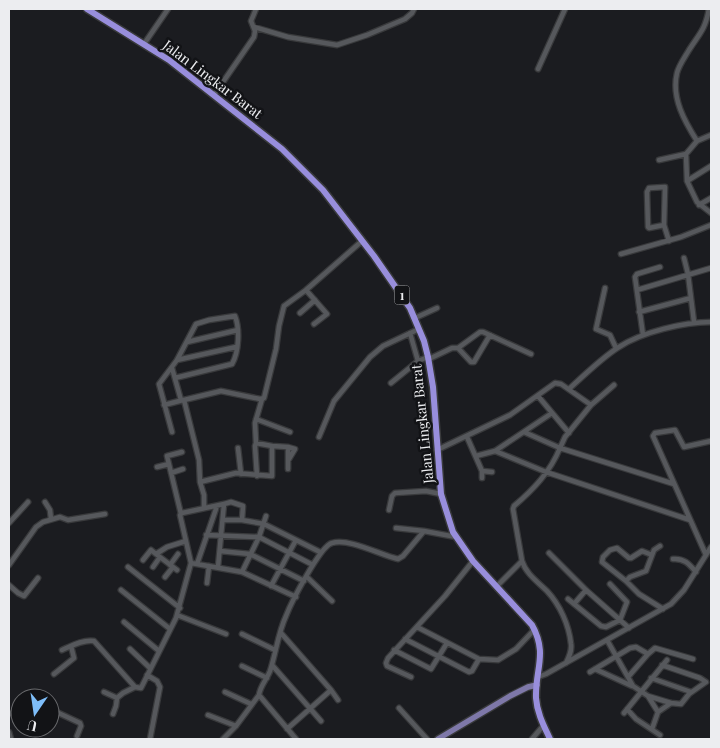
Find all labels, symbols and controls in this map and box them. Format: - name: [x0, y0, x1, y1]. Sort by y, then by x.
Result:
- street label: Jalan Lingkar Barat: [159, 35, 267, 123]
- road number: 1: [394, 286, 410, 304]
- street label: Jalan Lingkar Barat: [406, 362, 438, 486]
- north arrow: [10, 688, 60, 738]
- text: U: [25, 716, 39, 736]

